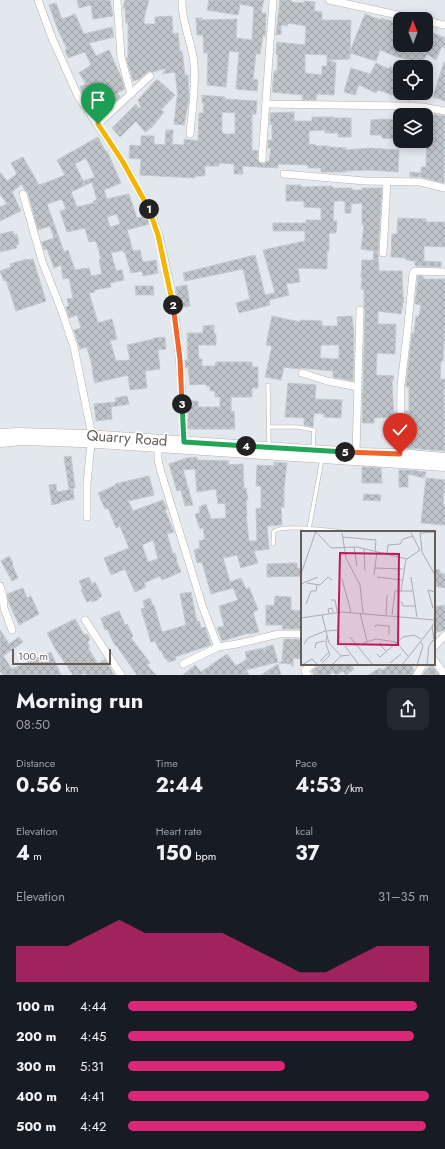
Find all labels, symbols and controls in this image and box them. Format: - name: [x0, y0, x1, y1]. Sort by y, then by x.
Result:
- north arrow: [393, 12, 433, 52]
- map controls: [393, 12, 433, 148]
- button: locate: [393, 60, 433, 100]
- pin: [81, 83, 115, 124]
- icon: arrive: [87, 89, 109, 111]
- button: layers: [393, 108, 433, 148]
- pin: 1: [139, 199, 159, 219]
- text: 1: [146, 201, 152, 217]
- pin: 2: [163, 295, 183, 315]
- text: 2: [169, 297, 177, 313]
- pin: 3: [172, 394, 192, 414]
- text: 3: [179, 396, 185, 412]
- pin: [383, 413, 417, 454]
- icon: check: [389, 419, 411, 441]
- street label: Quarry Road: [86, 424, 168, 452]
- pin: 4: [236, 436, 256, 456]
- text: 4: [242, 438, 250, 454]
- pin: 5: [335, 442, 355, 462]
- text: 5: [341, 444, 349, 460]
- inset map: [301, 531, 435, 665]
- scale bar: [12, 647, 111, 666]
- text: 100 m: [18, 648, 48, 664]
- text: Morning run: [16, 684, 143, 716]
- button: share: [387, 688, 429, 730]
- text: 08:50: [16, 715, 50, 734]
- text: Distance: [16, 755, 55, 771]
- text: Time: [156, 755, 178, 771]
- text: Pace: [295, 755, 317, 771]
- text: 0.56: [16, 771, 62, 800]
- text: 2:44: [156, 771, 203, 800]
- text: 4:53: [295, 771, 341, 800]
- text: km: [62, 780, 79, 796]
- text: /km: [341, 780, 363, 796]
- text: Elevation: [16, 823, 58, 839]
- text: Heart rate: [156, 823, 202, 839]
- text: kcal: [295, 823, 313, 839]
- text: 4: [16, 839, 30, 868]
- text: 150: [156, 839, 192, 868]
- text: 37: [295, 839, 320, 868]
- text: m: [30, 848, 42, 864]
- text: bpm: [192, 848, 216, 864]
- text: Elevation: [16, 887, 65, 906]
- text: 31–35 m: [378, 887, 429, 906]
- text: 100 m: [16, 997, 54, 1016]
- text: 4:44: [80, 997, 107, 1016]
- text: 200 m: [16, 1027, 56, 1046]
- text: 4:45: [80, 1027, 106, 1046]
- text: 300 m: [16, 1057, 56, 1076]
- text: 5:31: [80, 1057, 104, 1076]
- text: 400 m: [16, 1087, 57, 1106]
- text: 4:41: [80, 1087, 105, 1106]
- text: 500 m: [16, 1117, 56, 1136]
- text: 4:42: [80, 1117, 106, 1136]

